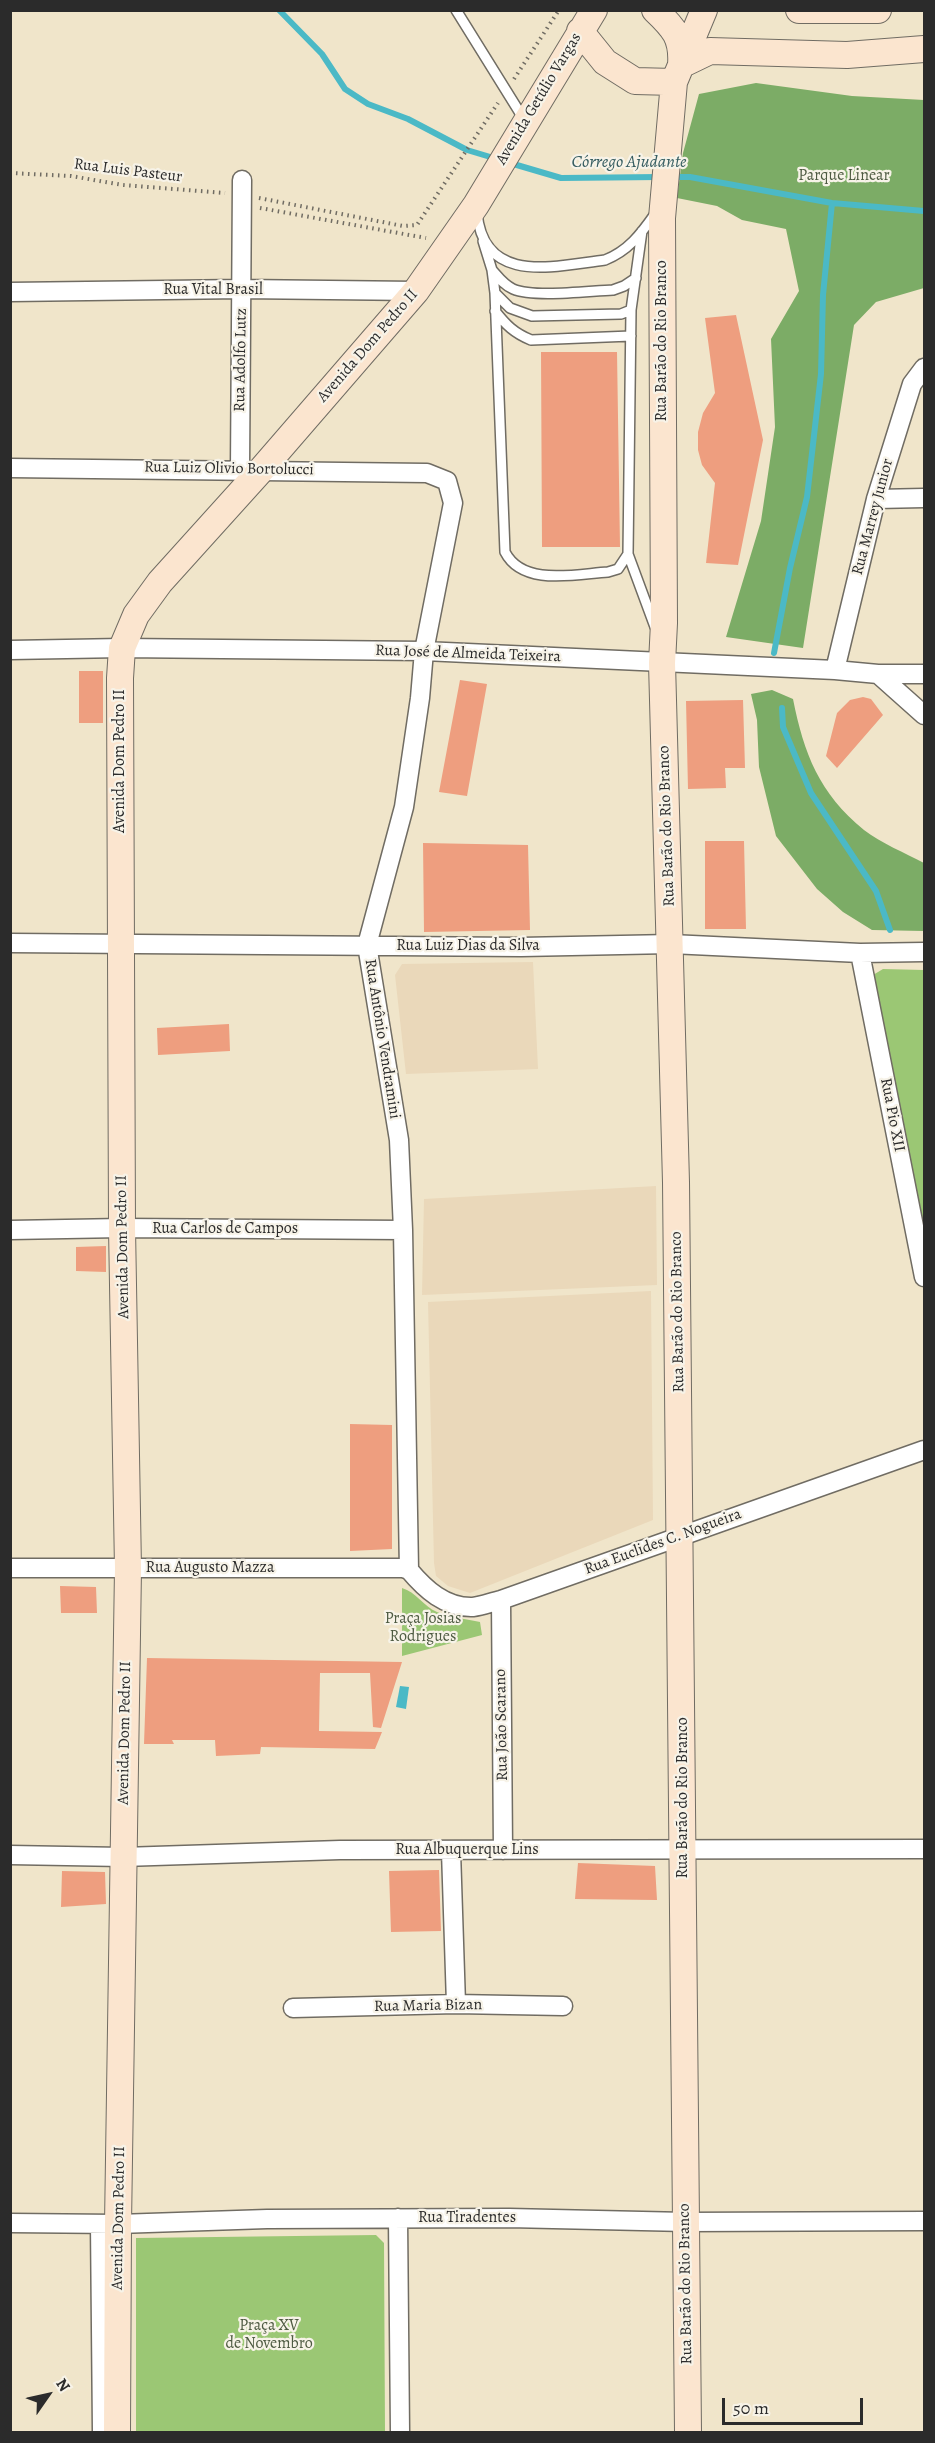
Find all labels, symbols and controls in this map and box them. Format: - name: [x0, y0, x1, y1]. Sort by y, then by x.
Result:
- street label: Avenida Getúlio Vargas: [492, 30, 586, 168]
- water label: Córrego Ajudante: [572, 152, 686, 174]
- street label: Rua Luis Pasteur: [73, 155, 183, 187]
- park label: Parque Linear: [798, 166, 890, 186]
- street label: Rua Barão do Rio Branco: [652, 260, 672, 422]
- street label: Rua Vital Brasil: [163, 280, 263, 300]
- street label: Avenida Dom Pedro II: [314, 285, 422, 407]
- street label: Rua Adolfo Lutz: [230, 308, 252, 412]
- street label: Rua Marrey Junior: [848, 457, 898, 577]
- street label: Rua Luiz Olivio Bortolucci: [144, 458, 314, 480]
- street label: Rua José de Almeida Teixeira: [375, 641, 561, 667]
- street label: Avenida Dom Pedro II: [110, 689, 130, 833]
- street label: Rua Barão do Rio Branco: [655, 745, 679, 907]
- street label: Rua Luiz Dias da Silva: [396, 936, 540, 956]
- street label: Rua Antônio Vendramini: [360, 958, 404, 1120]
- street label: Rua Pio XII: [875, 1076, 909, 1154]
- street label: Avenida Dom Pedro II: [112, 1175, 134, 1319]
- street label: Rua Carlos de Campos: [152, 1219, 298, 1239]
- street label: Rua Barão do Rio Branco: [667, 1231, 689, 1393]
- street label: Rua Euclides C. Nogueira: [582, 1505, 744, 1579]
- street label: Rua Augusto Mazza: [146, 1558, 274, 1578]
- park label: Praça Josias Rodrigues: [385, 1609, 461, 1647]
- street label: Avenida Dom Pedro II: [114, 1661, 136, 1805]
- street label: Rua João Scarano: [491, 1669, 513, 1781]
- street label: Rua Barão do Rio Branco: [673, 1717, 693, 1879]
- street label: Rua Albuquerque Lins: [395, 1840, 539, 1860]
- street label: Rua Maria Bizan: [374, 1995, 482, 2017]
- street label: Avenida Dom Pedro II: [108, 2146, 130, 2290]
- street label: Rua Barão do Rio Branco: [675, 2203, 697, 2365]
- street label: Rua Tiradentes: [418, 2208, 516, 2228]
- park label: Praça XV de Novembro: [225, 2316, 313, 2354]
- north arrow: [18, 2365, 78, 2425]
- text: N: [51, 2374, 75, 2396]
- scale bar: [725, 2386, 866, 2424]
- text: 50 m: [733, 2396, 769, 2420]

